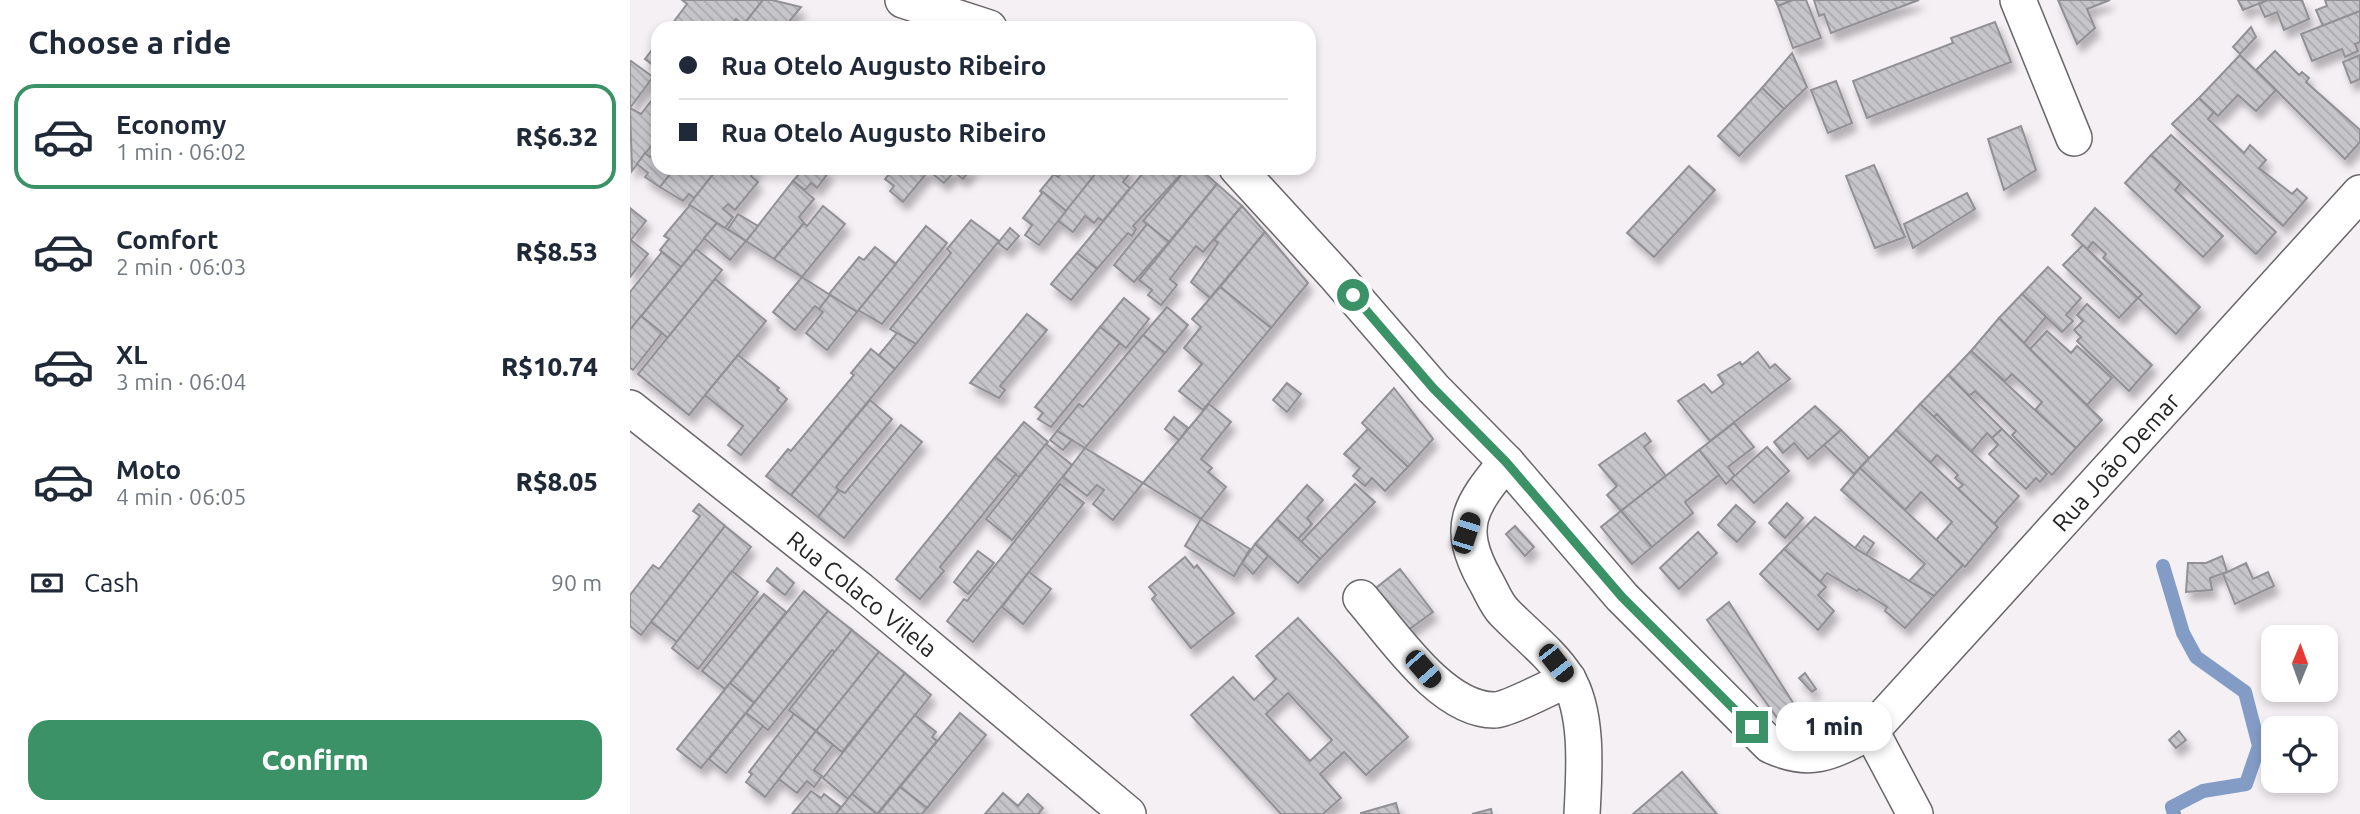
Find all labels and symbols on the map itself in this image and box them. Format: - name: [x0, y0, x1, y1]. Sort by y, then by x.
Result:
- route start: [1337, 279, 1369, 311]
- street label: Rua João Demar: [2047, 387, 2185, 537]
- car: [1450, 510, 1483, 556]
- street label: Rua Colaco Vilela: [782, 525, 942, 663]
- north arrow: [2261, 625, 2338, 702]
- car: [1535, 640, 1578, 686]
- car: [1402, 646, 1445, 692]
- callout: 1 min: [1776, 702, 1892, 752]
- route end: [1736, 711, 1768, 743]

